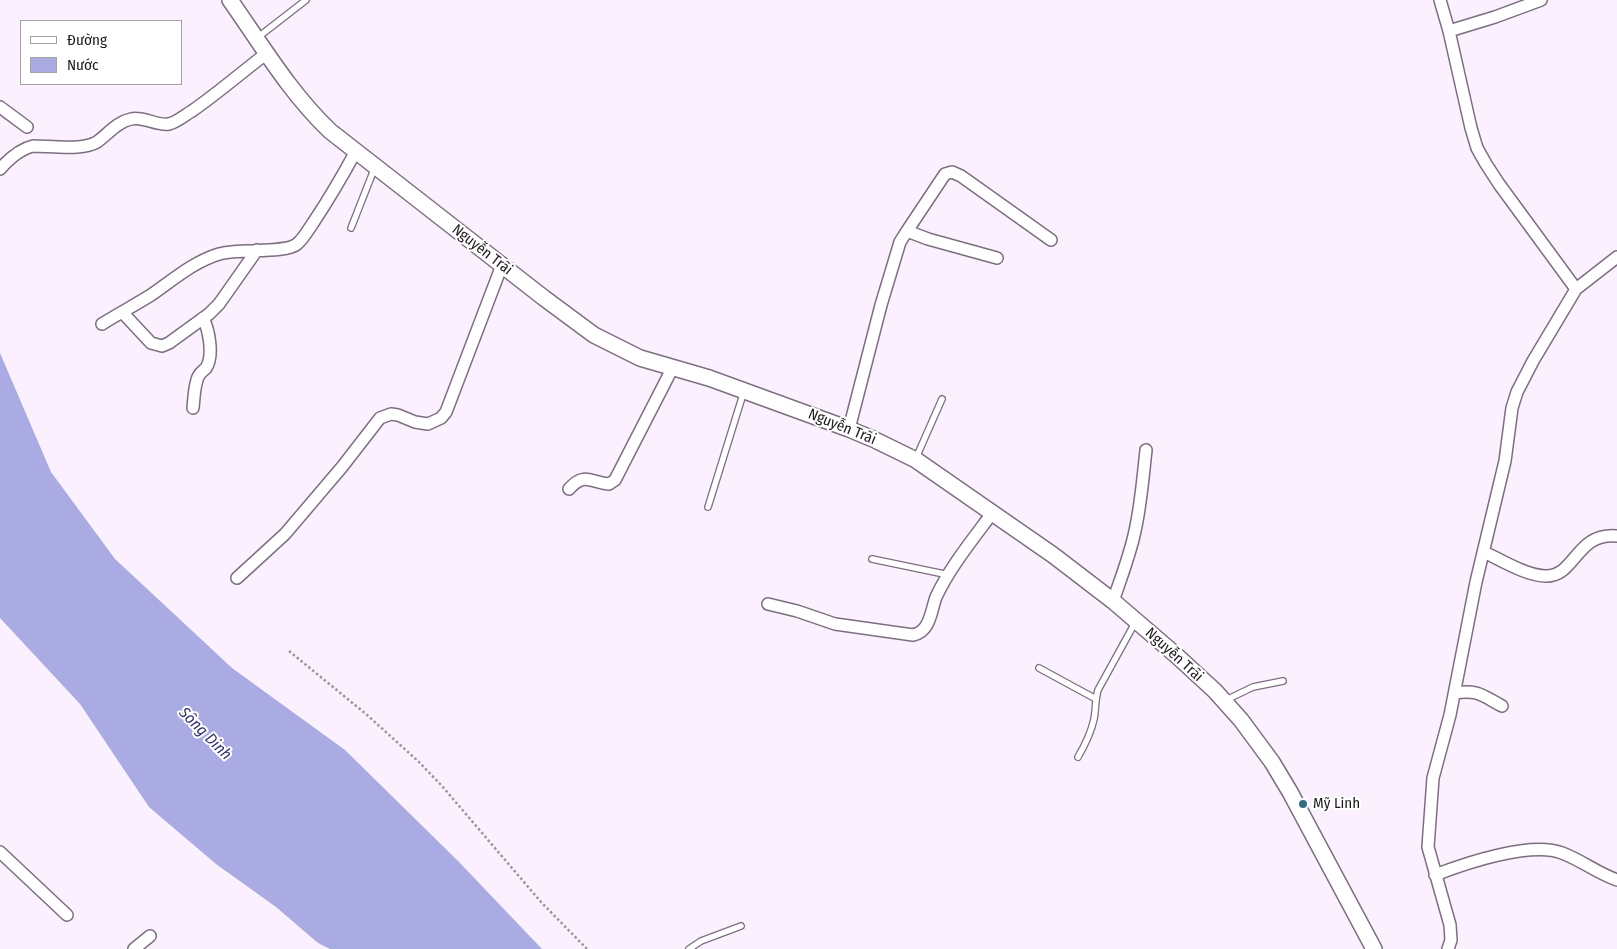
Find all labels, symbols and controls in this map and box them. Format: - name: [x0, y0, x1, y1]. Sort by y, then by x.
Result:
- legend: [20, 20, 182, 85]
- text: Đường: [67, 31, 107, 49]
- text: Nước: [67, 56, 98, 74]
- street label: Nguyễn Trãi: [448, 221, 516, 279]
- street label: Nguyễn Trãi: [805, 405, 879, 449]
- street label: Nguyễn Trãi: [1141, 624, 1207, 686]
- water label: Sông Dinh: [175, 704, 235, 764]
- place label: Mỹ Linh: [1313, 795, 1360, 813]
- marker: Mỹ Linh: [1297, 798, 1309, 810]

